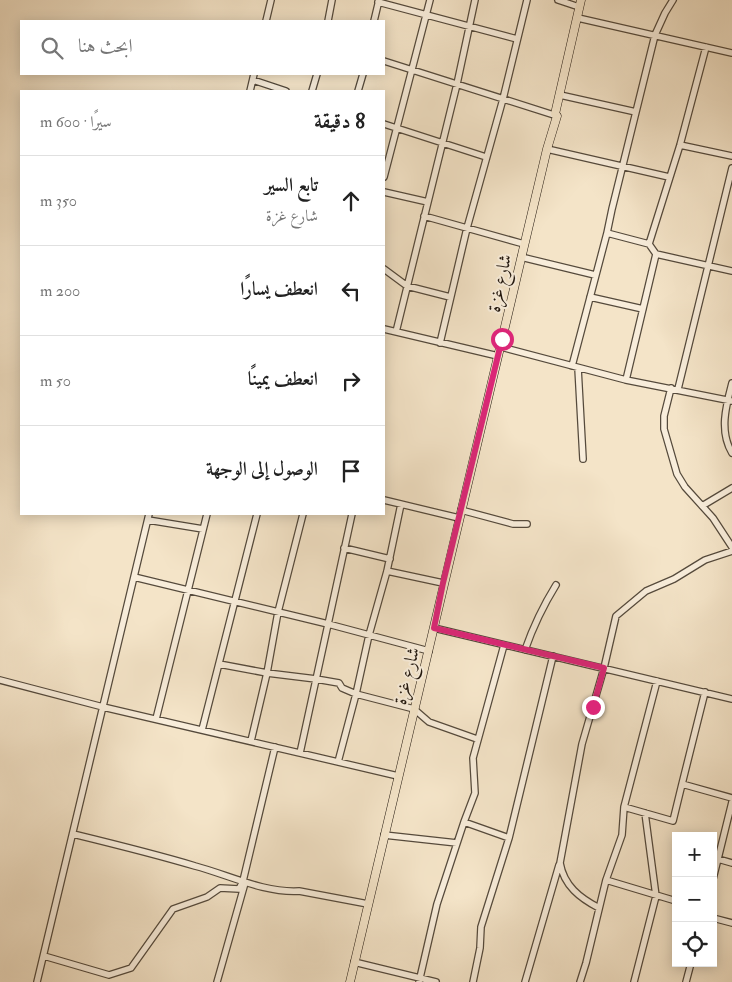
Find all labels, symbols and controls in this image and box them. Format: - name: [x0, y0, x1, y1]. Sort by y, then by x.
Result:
- search box: [20, 20, 385, 75]
- icon: search: [38, 34, 66, 62]
- text: ابحث هنا: [78, 34, 133, 58]
- text: 8 دقيقة: [314, 108, 365, 135]
- text: سيرًا · 600 m: [40, 112, 112, 132]
- text: تابع السير: [264, 173, 318, 197]
- icon: ahead: [337, 187, 365, 215]
- text: 350 m: [40, 191, 77, 211]
- text: شارع غزة: [266, 206, 318, 226]
- street label: شارع غزة: [483, 252, 520, 315]
- text: انعطف يسارًا: [240, 277, 318, 301]
- icon: left: [337, 277, 365, 305]
- text: 200 m: [40, 281, 80, 301]
- route start: [491, 328, 514, 351]
- text: انعطف يمينًا: [248, 367, 318, 391]
- icon: right: [337, 367, 365, 395]
- text: 50 m: [40, 371, 71, 391]
- text: الوصول إلى الوجهة: [206, 457, 318, 481]
- icon: arrive: [337, 457, 365, 485]
- street label: شارع غزة: [389, 645, 428, 708]
- route end: [582, 696, 605, 719]
- map controls: [672, 832, 717, 967]
- button: +: [672, 832, 717, 877]
- button: −: [672, 877, 717, 922]
- button: locate: [672, 922, 717, 967]

